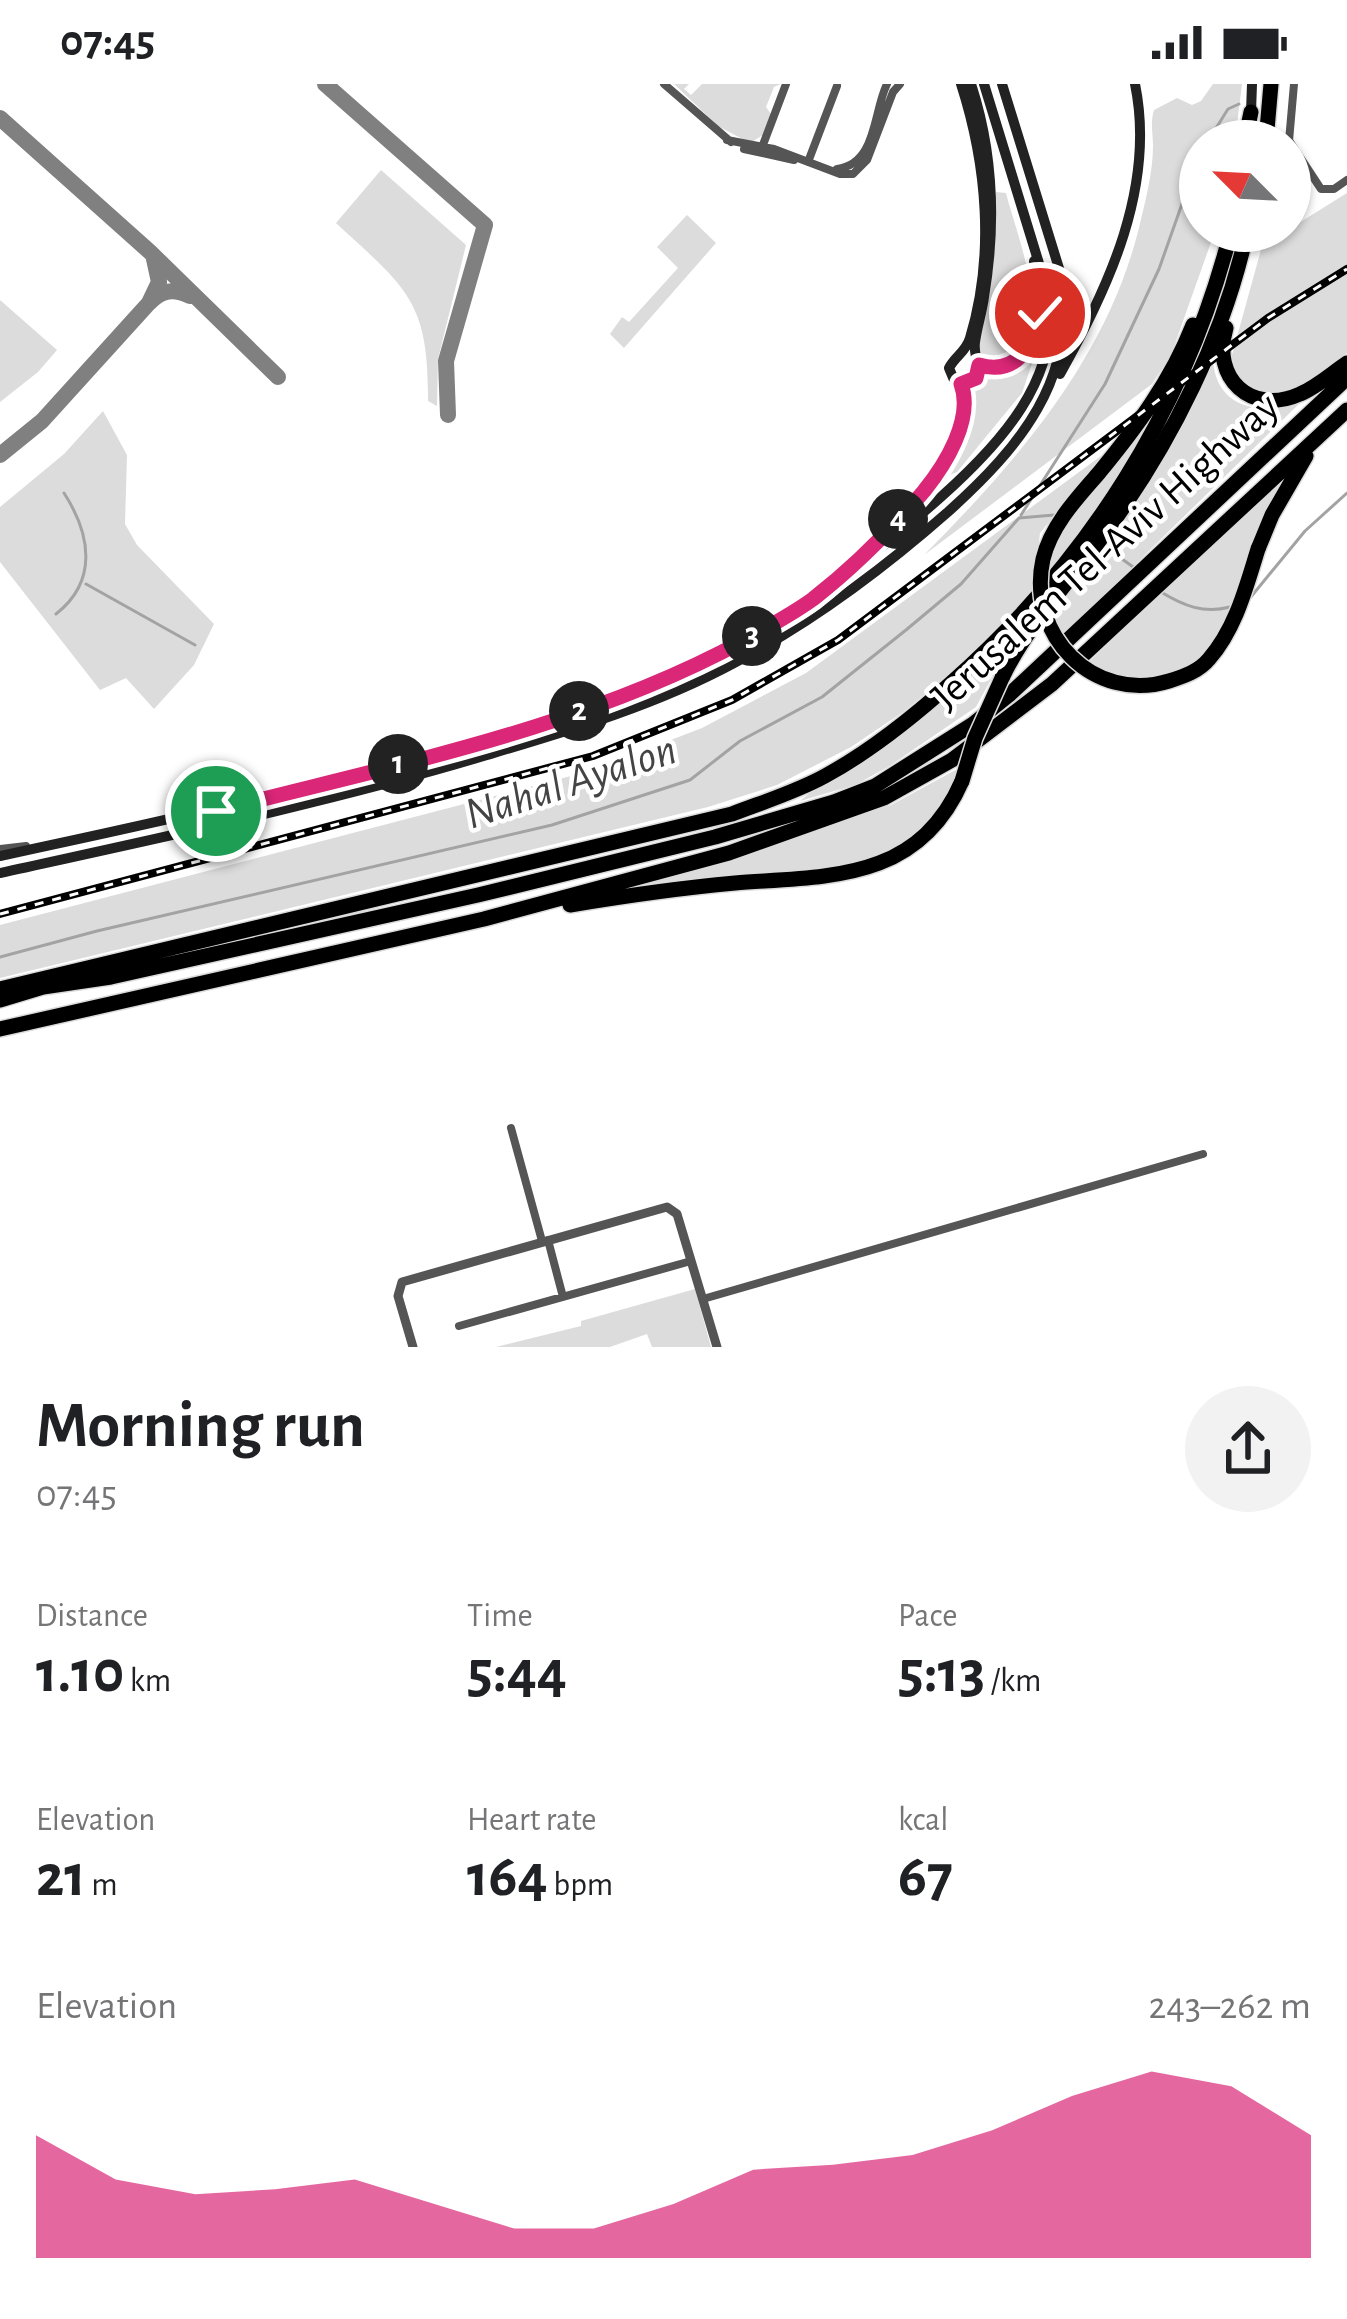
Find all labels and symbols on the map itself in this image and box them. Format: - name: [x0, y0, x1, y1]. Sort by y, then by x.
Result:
- north arrow: [1179, 120, 1311, 252]
- pin: [989, 262, 1091, 364]
- street label: Jerusalem Tel-Aviv Highway: [924, 385, 1287, 718]
- pin: 4: [868, 489, 928, 549]
- pin: 3: [722, 606, 782, 666]
- pin: 2: [549, 681, 609, 741]
- water label: Nahal Ayalon: [460, 727, 682, 838]
- pin: 1: [368, 734, 428, 794]
- pin: [165, 760, 267, 862]

